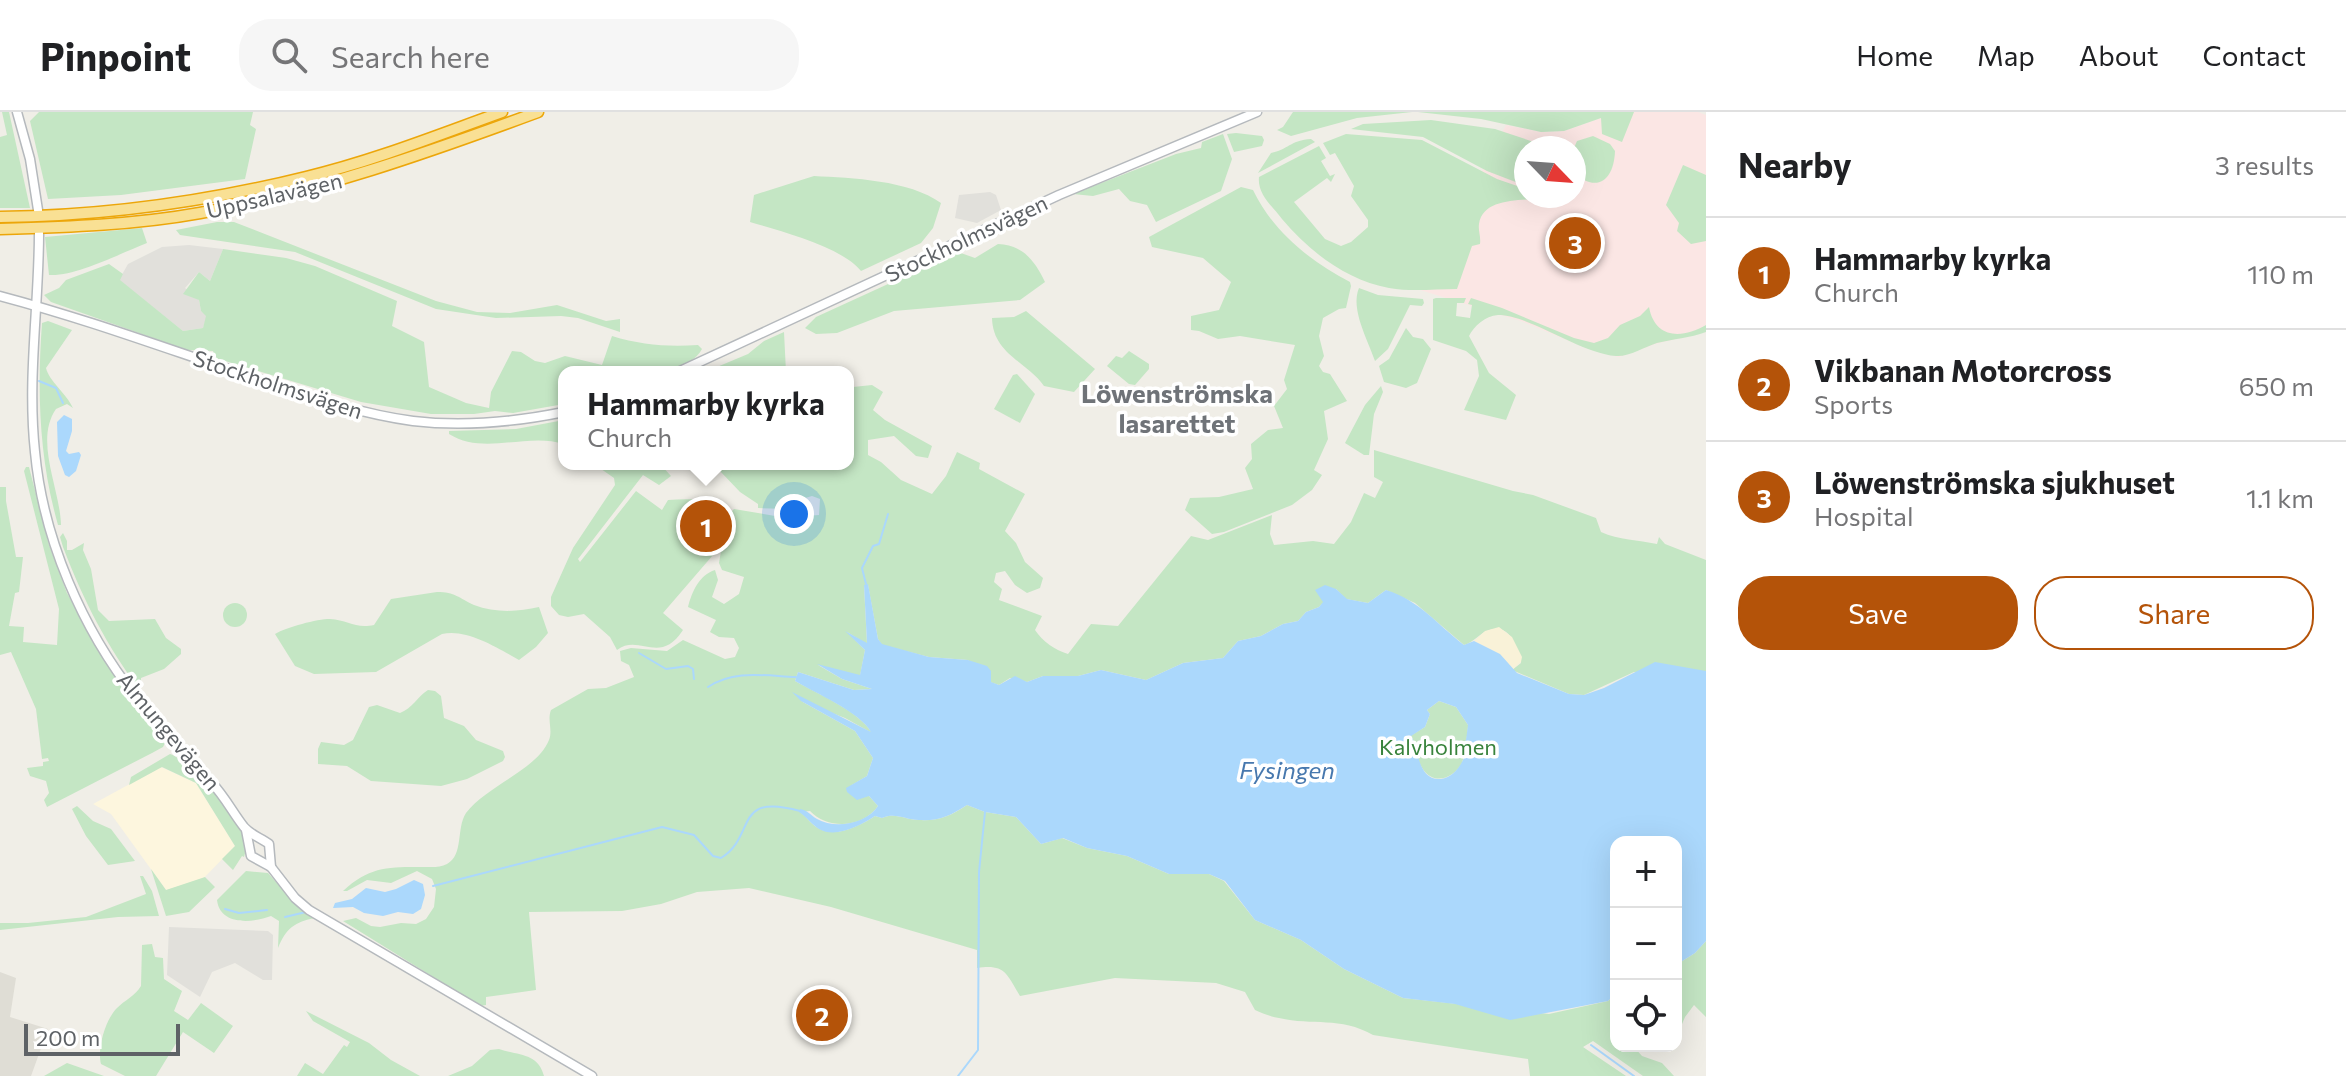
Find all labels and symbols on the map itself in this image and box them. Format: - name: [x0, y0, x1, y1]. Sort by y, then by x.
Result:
- north arrow: [1514, 136, 1586, 208]
- street label: Uppsalavägen: [203, 166, 345, 224]
- street label: Stockholmsvägen: [880, 189, 1052, 287]
- pin: 3: [1549, 213, 1601, 273]
- street label: Stockholmsvägen: [190, 344, 366, 424]
- district label: Löwenströmska lasarettet: [1081, 377, 1273, 438]
- your location: [774, 494, 814, 534]
- pin: 1: [680, 496, 732, 556]
- street label: Almungevägen: [112, 666, 226, 796]
- park label: Kalvholmen: [1379, 733, 1497, 760]
- water label: Fysingen: [1239, 755, 1335, 784]
- pin: 2: [796, 985, 848, 1045]
- scale bar: [24, 1020, 180, 1056]

